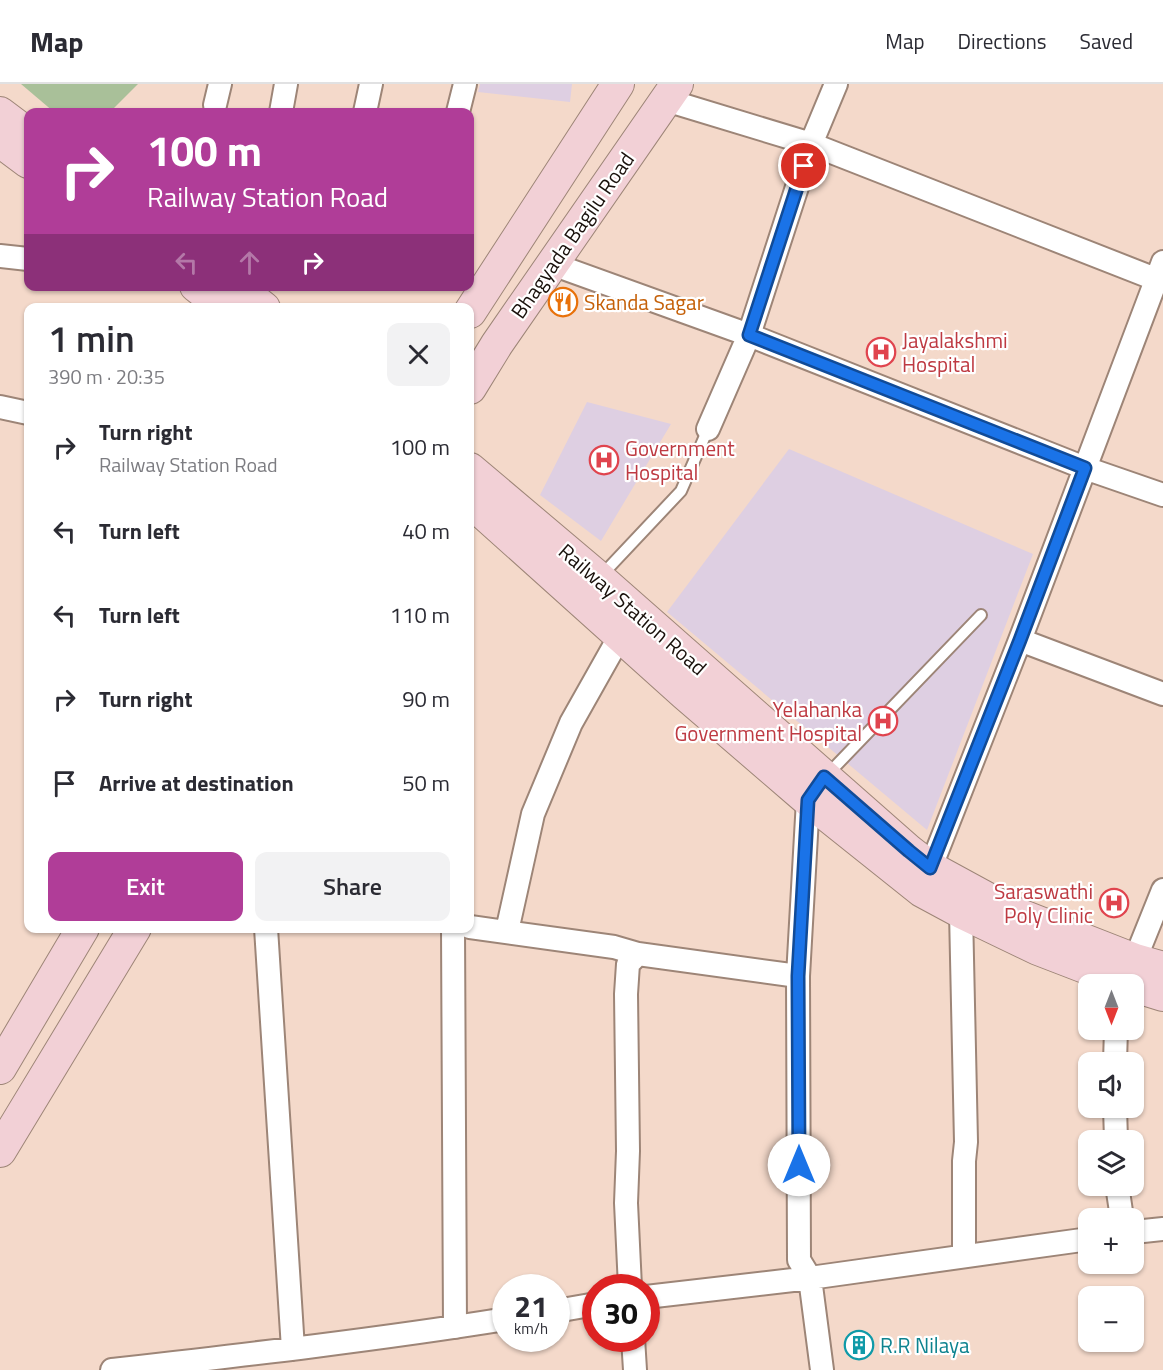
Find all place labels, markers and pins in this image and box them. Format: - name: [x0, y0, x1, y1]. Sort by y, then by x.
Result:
- pin: [778, 140, 829, 191]
- restaurant icon: Skanda Sagar: [547, 286, 579, 318]
- place label: Skanda Sagar: [584, 286, 704, 318]
- place label: Jayalakshmi Hospital: [902, 324, 1008, 380]
- hospital icon: Jayalakshmi Hospital: [865, 336, 897, 368]
- place label: Government Hospital: [625, 432, 735, 488]
- hospital icon: Government Hospital: [588, 444, 620, 476]
- place label: Yelahanka Government Hospital: [674, 693, 862, 749]
- hospital icon: Yelahanka Government Hospital: [867, 705, 899, 737]
- place label: Saraswathi Poly Clinic: [994, 875, 1093, 931]
- hospital icon: Saraswathi Poly Clinic: [1098, 887, 1130, 919]
- building icon: R.R Nilaya: [843, 1329, 875, 1361]
- place label: R.R Nilaya: [880, 1329, 970, 1361]

